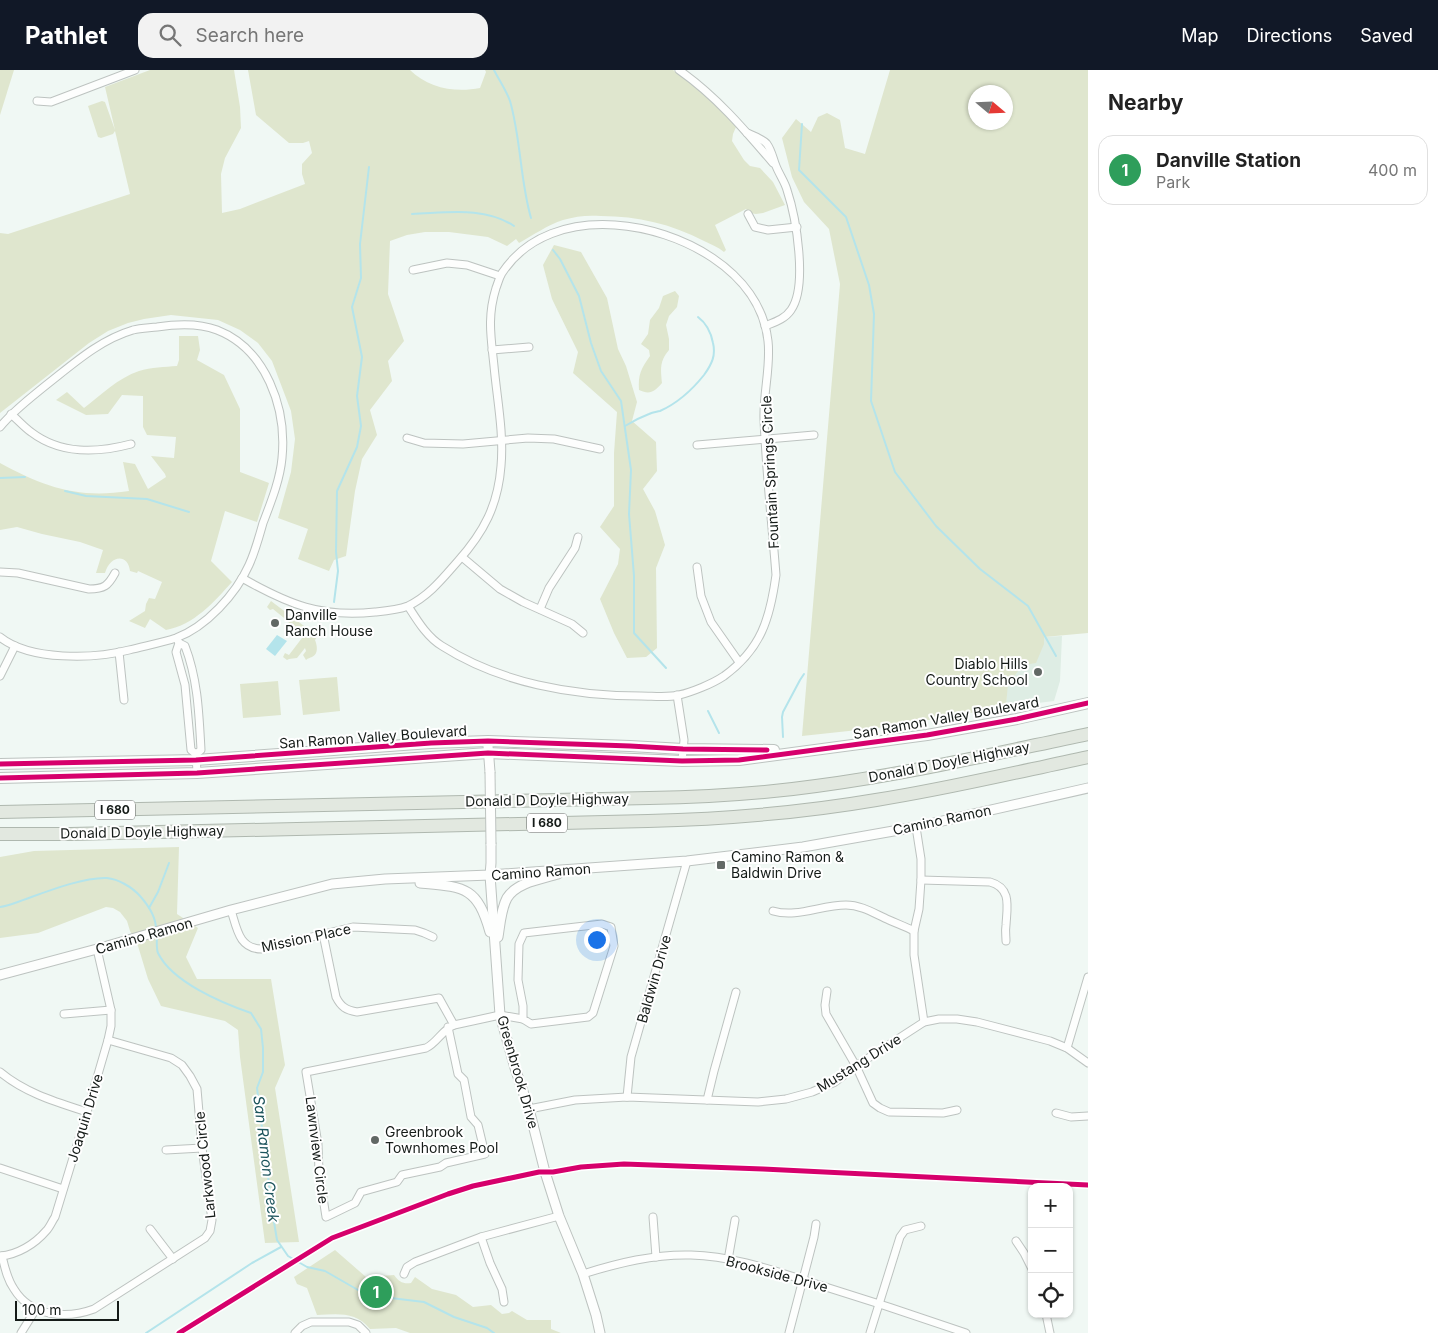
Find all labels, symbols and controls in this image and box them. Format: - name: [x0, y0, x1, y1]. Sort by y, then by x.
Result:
- search box: [138, 13, 488, 58]
- text: Pathlet: [25, 21, 108, 50]
- icon: search: [156, 21, 184, 49]
- text: Search here: [196, 24, 304, 47]
- text: Map: [1181, 25, 1219, 46]
- text: Directions: [1247, 25, 1332, 46]
- text: Saved: [1360, 25, 1413, 46]
- north arrow: [968, 85, 1013, 130]
- text: Nearby: [1108, 90, 1183, 115]
- text: Danville Station: [1156, 149, 1301, 172]
- text: 1: [1122, 160, 1128, 180]
- text: 400 m: [1368, 160, 1417, 180]
- text: Park: [1156, 172, 1190, 192]
- street label: Fountain Springs Circle: [757, 395, 782, 549]
- place label: Danville Ranch House: [285, 606, 373, 639]
- marker: Danville Ranch House: [269, 617, 281, 629]
- place label: Diablo Hills Country School: [926, 655, 1028, 688]
- marker: Diablo Hills Country School: [1032, 666, 1044, 678]
- street label: San Ramon Valley Boulevard: [852, 693, 1040, 742]
- street label: San Ramon Valley Boulevard: [278, 721, 468, 752]
- street label: Donald D Doyle Highway: [867, 738, 1031, 785]
- street label: Donald D Doyle Highway: [465, 790, 629, 809]
- road number: I 680: [95, 800, 135, 820]
- street label: Camino Ramon: [891, 801, 993, 838]
- road number: I 680: [527, 814, 567, 832]
- street label: Donald D Doyle Highway: [60, 822, 224, 841]
- place label: Camino Ramon & Baldwin Drive: [731, 848, 844, 881]
- marker: Camino Ramon & Baldwin Drive: [715, 859, 727, 871]
- street label: Camino Ramon: [490, 860, 591, 883]
- street label: Camino Ramon: [93, 914, 194, 957]
- street label: Mission Place: [260, 920, 352, 955]
- your location: [584, 927, 610, 953]
- street label: Baldwin Drive: [633, 933, 674, 1025]
- street label: Greenbrook Drive: [494, 1013, 543, 1130]
- street label: Mustang Drive: [813, 1030, 904, 1095]
- street label: Joaquin Drive: [63, 1072, 106, 1164]
- water label: San Ramon Creek: [249, 1094, 284, 1224]
- street label: Lawnview Circle: [302, 1095, 333, 1205]
- street label: Larkwood Circle: [190, 1111, 219, 1219]
- place label: Greenbrook Townhomes Pool: [385, 1123, 498, 1156]
- marker: Greenbrook Townhomes Pool: [369, 1134, 381, 1146]
- map controls: [1028, 1183, 1073, 1318]
- button: +: [1028, 1183, 1073, 1228]
- button: −: [1028, 1228, 1073, 1273]
- street label: Brookside Drive: [724, 1252, 830, 1295]
- pin: 1: [360, 1273, 392, 1311]
- button: locate: [1028, 1273, 1073, 1318]
- scale bar: [15, 1298, 119, 1321]
- text: 100 m: [22, 1301, 62, 1318]

